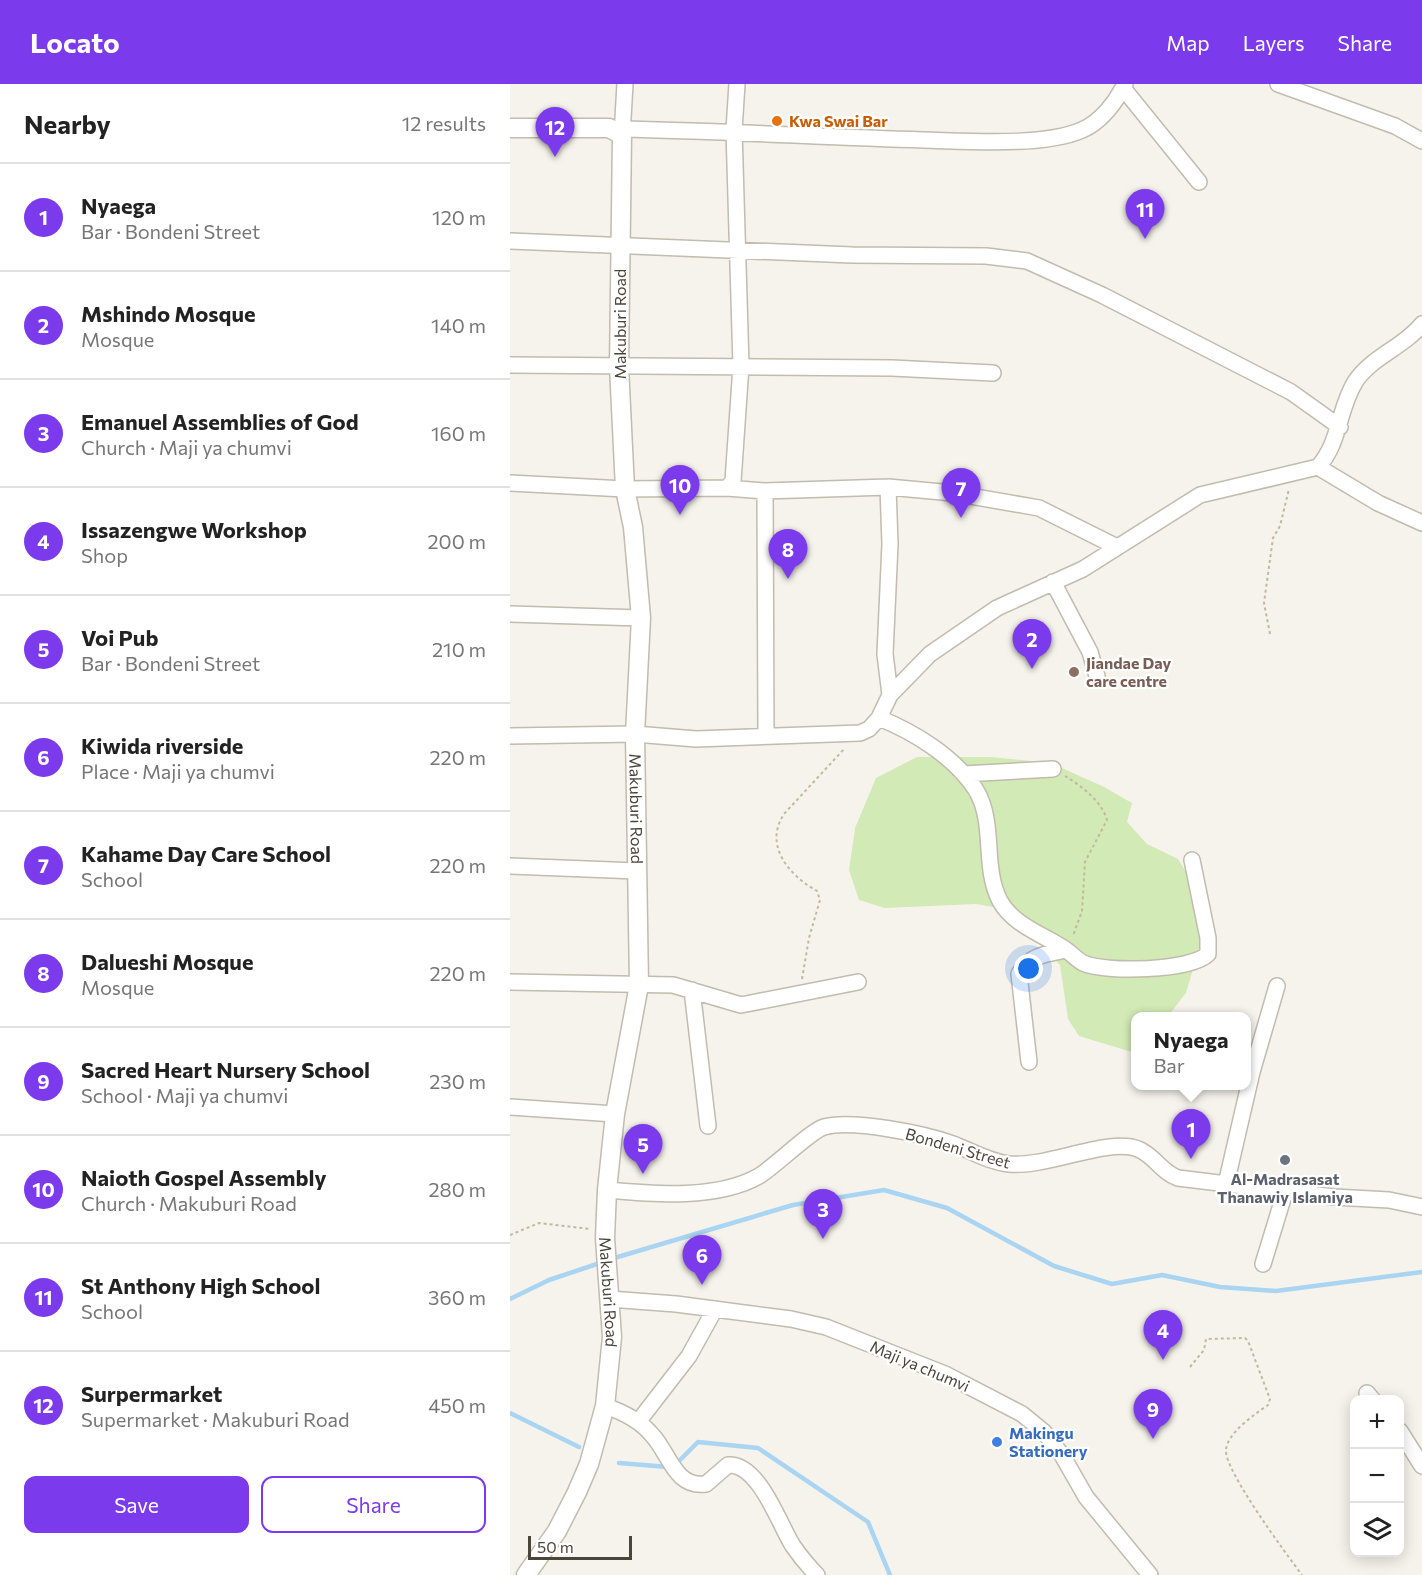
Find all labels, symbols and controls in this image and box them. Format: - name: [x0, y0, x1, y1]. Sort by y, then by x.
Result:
- text: Locato: [30, 25, 120, 59]
- text: Map: [1166, 30, 1210, 55]
- text: Layers: [1243, 30, 1305, 55]
- text: Share: [1338, 30, 1392, 55]
- pin: 12: [536, 107, 574, 157]
- text: Nearby: [24, 108, 111, 139]
- text: 12 results: [402, 111, 486, 135]
- place label: Kwa Swai Bar: [789, 111, 888, 130]
- marker: Kwa Swai Bar: [770, 114, 784, 128]
- pin: 11: [1126, 190, 1164, 239]
- text: Nyaega: [81, 192, 156, 219]
- text: 1: [39, 205, 48, 229]
- text: 120 m: [432, 205, 486, 229]
- text: Bar · Bondeni Street: [81, 219, 260, 243]
- street label: Makuburi Road: [610, 269, 629, 379]
- text: Mshindo Mosque: [81, 300, 256, 327]
- text: 2: [38, 313, 49, 337]
- text: 140 m: [431, 313, 486, 337]
- text: Mosque: [81, 327, 154, 351]
- text: Emanuel Assemblies of God: [81, 408, 359, 435]
- text: 3: [38, 421, 49, 445]
- text: 160 m: [431, 421, 486, 445]
- text: Church · Maji ya chumvi: [81, 435, 292, 459]
- pin: 10: [660, 466, 700, 515]
- pin: 7: [942, 468, 980, 518]
- text: Issazengwe Workshop: [81, 516, 307, 543]
- text: 4: [37, 529, 50, 553]
- text: 200 m: [428, 529, 486, 553]
- pin: 8: [768, 530, 808, 579]
- text: Shop: [81, 543, 128, 567]
- pin: 2: [1012, 620, 1052, 669]
- text: Voi Pub: [81, 624, 158, 651]
- text: 5: [38, 637, 49, 661]
- text: 210 m: [432, 637, 486, 661]
- text: Bar · Bondeni Street: [81, 651, 260, 675]
- place label: Jiandae Day care centre: [1086, 653, 1171, 690]
- marker: Jiandae Day care centre: [1067, 665, 1081, 679]
- text: Kiwida riverside: [81, 732, 243, 759]
- text: 6: [37, 745, 50, 769]
- text: 220 m: [430, 745, 486, 769]
- street label: Makuburi Road: [626, 753, 647, 864]
- text: Place · Maji ya chumvi: [81, 759, 275, 783]
- text: Kahame Day Care School: [81, 840, 331, 867]
- text: 7: [38, 853, 49, 877]
- text: 220 m: [430, 853, 486, 877]
- text: School: [81, 867, 143, 891]
- text: Dalueshi Mosque: [81, 948, 254, 975]
- your location: [1014, 954, 1043, 983]
- text: 8: [37, 961, 50, 985]
- text: 220 m: [430, 961, 486, 985]
- text: Mosque: [81, 975, 154, 999]
- popup: [1131, 1012, 1251, 1090]
- text: Nyaega: [1153, 1026, 1229, 1053]
- text: Bar: [1153, 1053, 1185, 1077]
- text: Sacred Heart Nursery School: [81, 1056, 370, 1083]
- text: 9: [37, 1069, 50, 1093]
- text: 230 m: [429, 1069, 486, 1093]
- text: School · Maji ya chumvi: [81, 1083, 289, 1107]
- pin: 1: [1172, 1110, 1210, 1159]
- street label: Bondeni Street: [903, 1123, 1013, 1172]
- pin: 5: [624, 1124, 662, 1174]
- marker: Al-Madrasasat Thanawiy Islamiya: [1278, 1153, 1292, 1167]
- text: Naioth Gospel Assembly: [81, 1164, 327, 1191]
- place label: Al-Madrasasat Thanawiy Islamiya: [1217, 1169, 1353, 1206]
- text: 10: [32, 1177, 55, 1201]
- text: 280 m: [428, 1177, 486, 1201]
- pin: 3: [804, 1190, 842, 1239]
- text: Church · Makuburi Road: [81, 1191, 297, 1215]
- street label: Makuburi Road: [596, 1236, 622, 1348]
- pin: 6: [682, 1236, 722, 1285]
- text: St Anthony High School: [81, 1272, 320, 1299]
- text: 11: [34, 1285, 53, 1309]
- text: 360 m: [428, 1285, 486, 1309]
- text: School: [81, 1299, 143, 1323]
- pin: 4: [1144, 1310, 1182, 1360]
- street label: Maji ya chumvi: [867, 1336, 973, 1395]
- text: Surpermarket: [81, 1380, 222, 1407]
- pin: 9: [1134, 1390, 1172, 1439]
- text: 12: [33, 1393, 54, 1417]
- text: 450 m: [428, 1393, 486, 1417]
- map controls: [1350, 1395, 1404, 1557]
- button: +: [1350, 1395, 1404, 1449]
- text: Supermarket · Makuburi Road: [81, 1407, 350, 1431]
- place label: Makingu Stationery: [1009, 1423, 1088, 1460]
- marker: Makingu Stationery: [990, 1435, 1004, 1449]
- button: −: [1350, 1449, 1404, 1503]
- button: Save: [24, 1476, 249, 1533]
- button: Share: [261, 1476, 486, 1533]
- button: layers: [1350, 1503, 1404, 1557]
- scale bar: [528, 1533, 632, 1560]
- text: 50 m: [537, 1537, 574, 1556]

